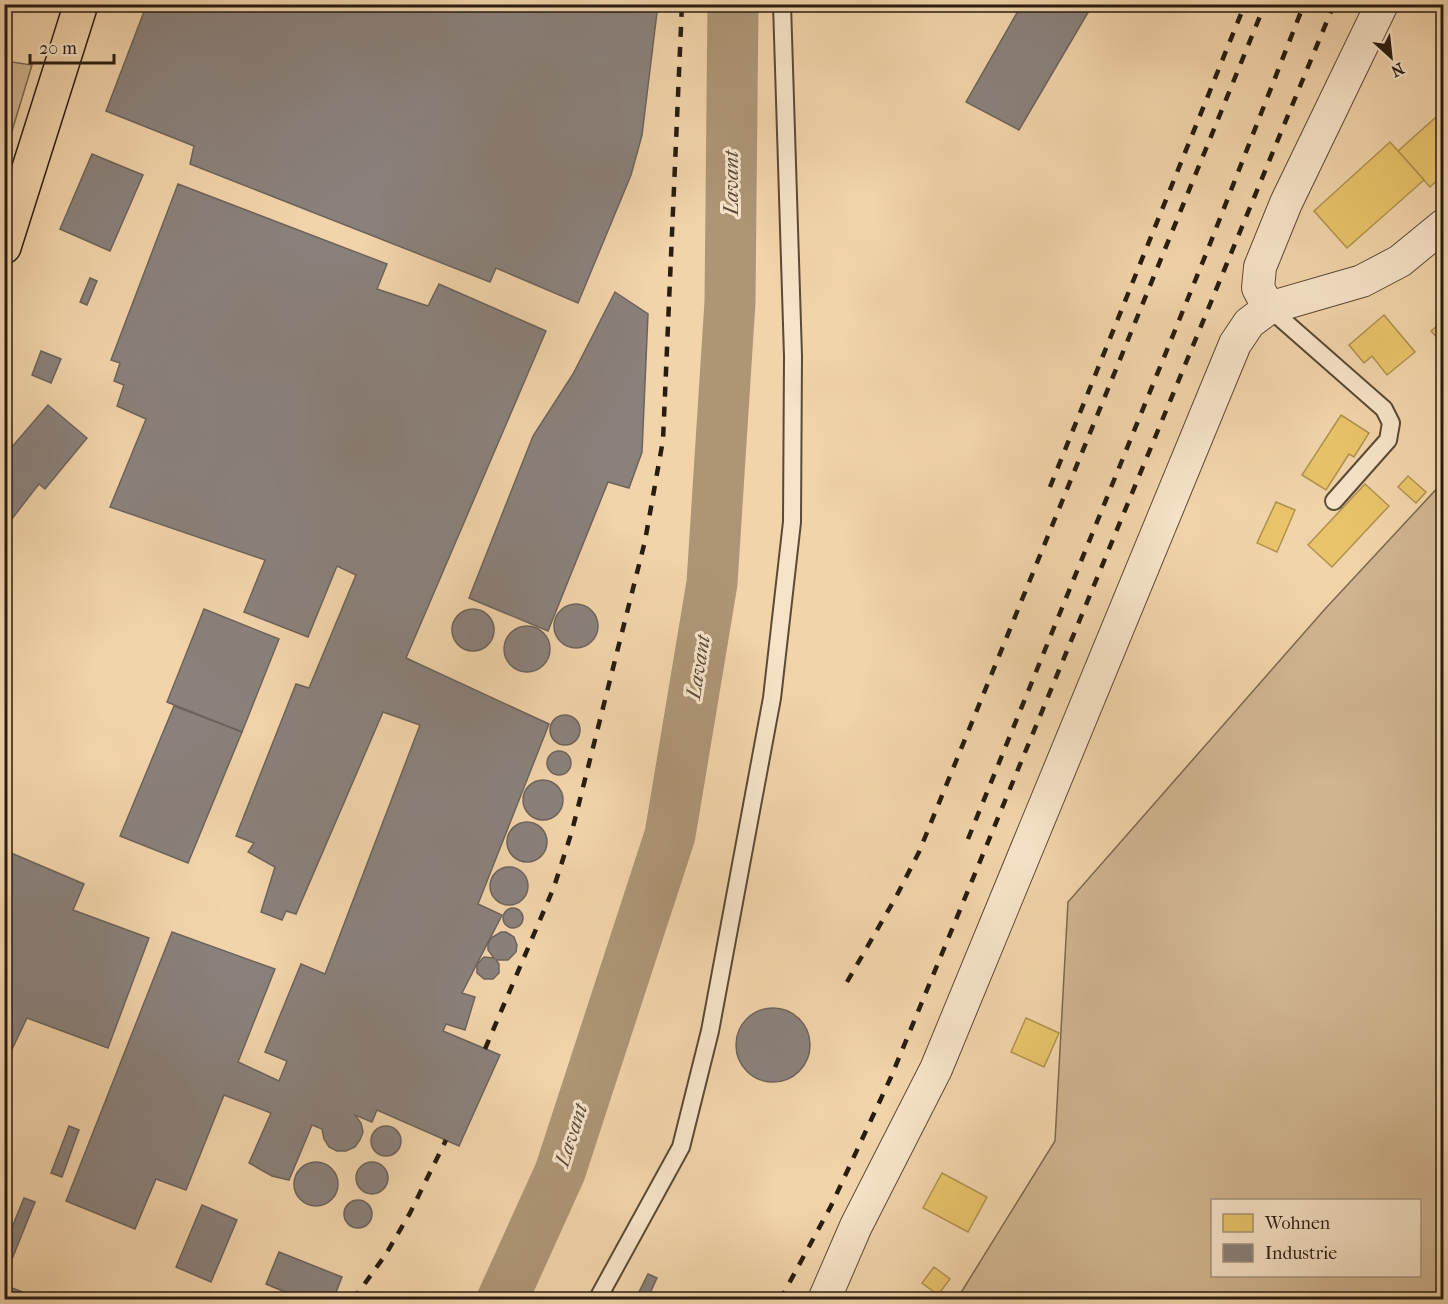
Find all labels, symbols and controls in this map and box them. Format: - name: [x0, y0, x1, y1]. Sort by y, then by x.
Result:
- scale bar: [30, 27, 114, 65]
- north arrow: [1361, 27, 1421, 87]
- text: 20 m: [39, 38, 77, 59]
- text: N: [1387, 59, 1407, 82]
- water label: Lavant: [719, 149, 743, 217]
- water label: Lavant: [681, 632, 715, 703]
- water label: Lavant: [549, 1099, 593, 1171]
- legend: [1211, 1199, 1421, 1277]
- text: Wohnen: [1264, 1213, 1331, 1234]
- text: Industrie: [1265, 1243, 1337, 1264]

